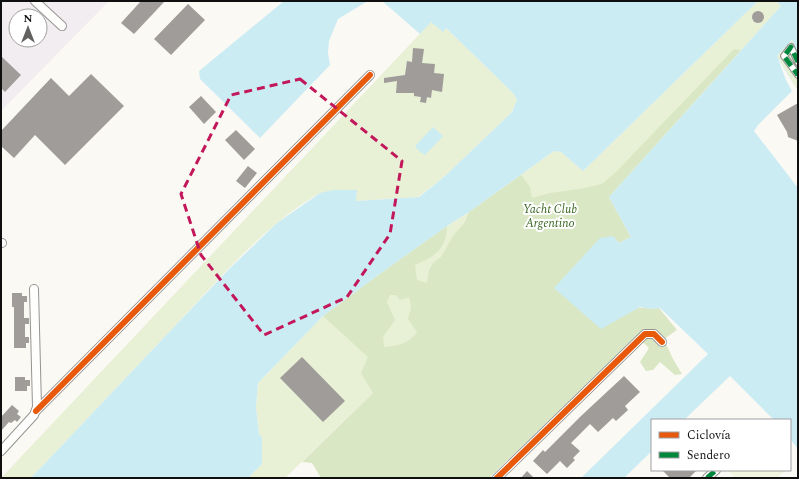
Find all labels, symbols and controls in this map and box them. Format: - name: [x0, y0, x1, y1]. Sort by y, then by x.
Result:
- north arrow: [8, 8, 48, 48]
- text: N: [24, 10, 33, 27]
- park label: Yacht Club Argentino: [523, 200, 577, 233]
- legend: [651, 419, 791, 471]
- text: Ciclovía: [687, 426, 731, 445]
- text: Sendero: [687, 446, 730, 465]

